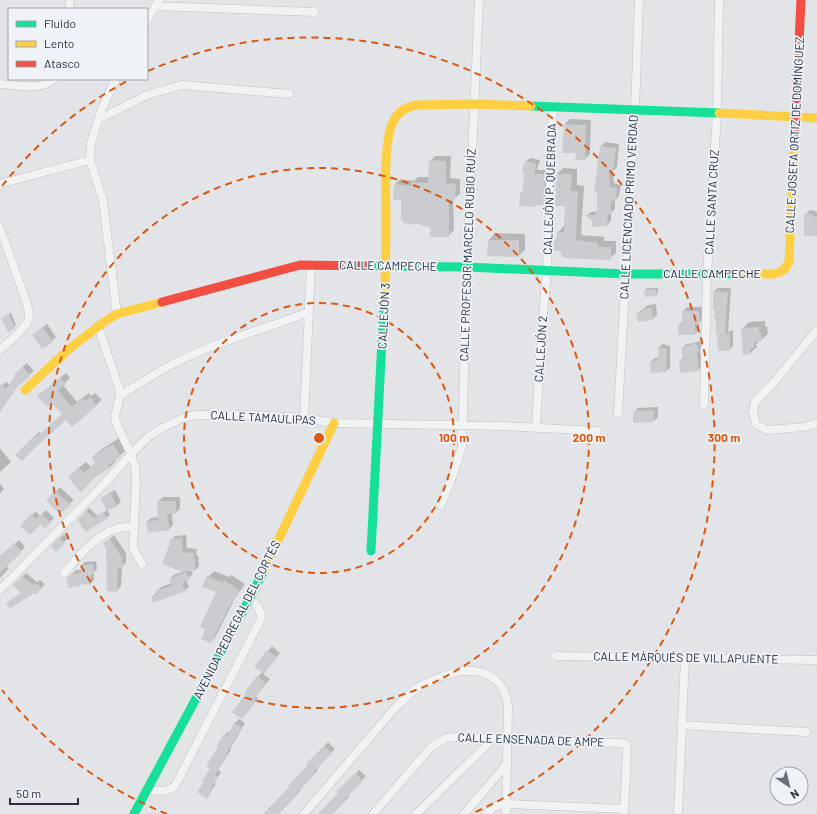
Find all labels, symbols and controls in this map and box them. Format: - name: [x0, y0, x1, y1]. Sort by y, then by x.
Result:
- legend: [8, 8, 148, 80]
- text: Fluido: [44, 16, 76, 30]
- text: Lento: [44, 36, 74, 50]
- street label: CALLE JOSEFA ORTIZ DE DOMÍNGUEZ: [782, 36, 806, 234]
- text: Atasco: [44, 56, 80, 70]
- street label: CALLE LICENCIADO PRIMO VERDAD: [616, 114, 640, 300]
- street label: CALLEJÓN P. QUEBRADA: [540, 123, 558, 255]
- street label: CALLE PROFESOR MARCELO RUBIO RUÍZ: [456, 148, 478, 362]
- street label: CALLE SANTA CRUZ: [701, 149, 721, 255]
- street label: CALLE CAMPECHE: [339, 257, 437, 273]
- street label: CALLE CAMPECHE: [663, 266, 761, 280]
- street label: CALLEJÓN 3: [374, 282, 392, 349]
- street label: CALLEJÓN 2: [531, 315, 549, 383]
- street label: CALLE TAMAULIPAS: [210, 407, 316, 427]
- text: 100 m: [439, 430, 469, 444]
- text: 200 m: [573, 430, 605, 444]
- text: 300 m: [708, 430, 740, 444]
- centre of rings: [312, 431, 326, 445]
- street label: AVENIDA PEDREGAL DEL CORTÉS: [190, 538, 282, 701]
- street label: CALLE MÁRQUÉS DE VILLAPUENTE: [593, 648, 779, 666]
- street label: CALLE ENSENADA DE AMPE: [457, 729, 605, 749]
- north arrow: [769, 766, 809, 806]
- scale bar: [10, 780, 78, 806]
- text: 50 m: [16, 786, 41, 800]
- text: N: [788, 787, 802, 802]

